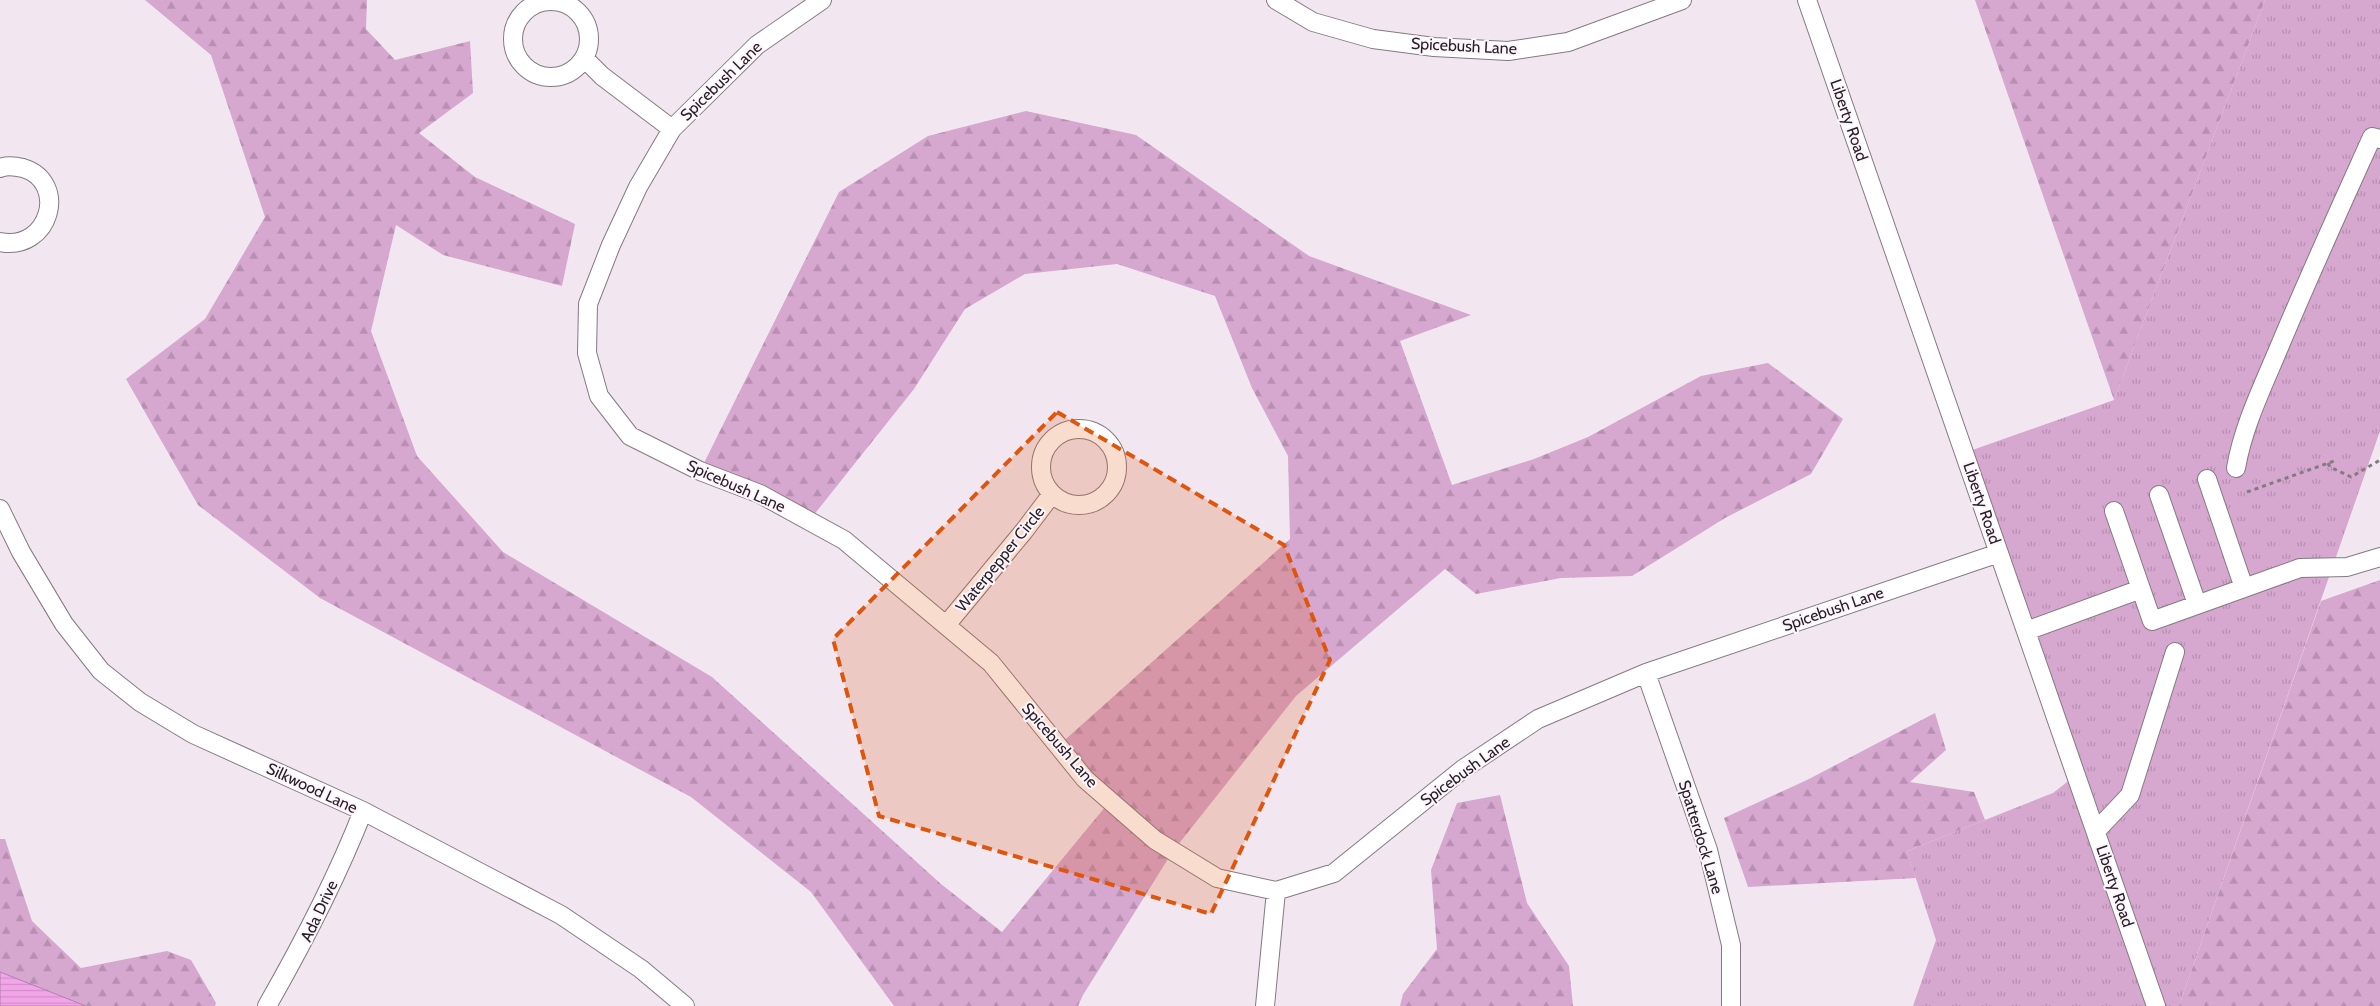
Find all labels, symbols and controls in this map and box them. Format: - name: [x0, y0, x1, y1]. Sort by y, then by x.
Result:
- street label: Spicebush Lane: [1411, 34, 1517, 58]
- street label: Spicebush Lane: [676, 37, 766, 125]
- street label: Liberty Road: [1826, 77, 1872, 163]
- street label: Spicebush Lane: [684, 456, 788, 516]
- street label: Liberty Road: [1959, 460, 2005, 546]
- street label: Waterpepper Circle: [952, 502, 1048, 616]
- street label: Spicebush Lane: [1780, 583, 1886, 635]
- street label: Spicebush Lane: [1018, 699, 1102, 791]
- street label: Spicebush Lane: [1417, 732, 1513, 810]
- street label: Silkwood Lane: [264, 759, 360, 817]
- street label: Spatterdock Lane: [1675, 778, 1727, 896]
- street label: Liberty Road: [2092, 843, 2138, 929]
- street label: Ada Drive: [296, 877, 342, 945]

